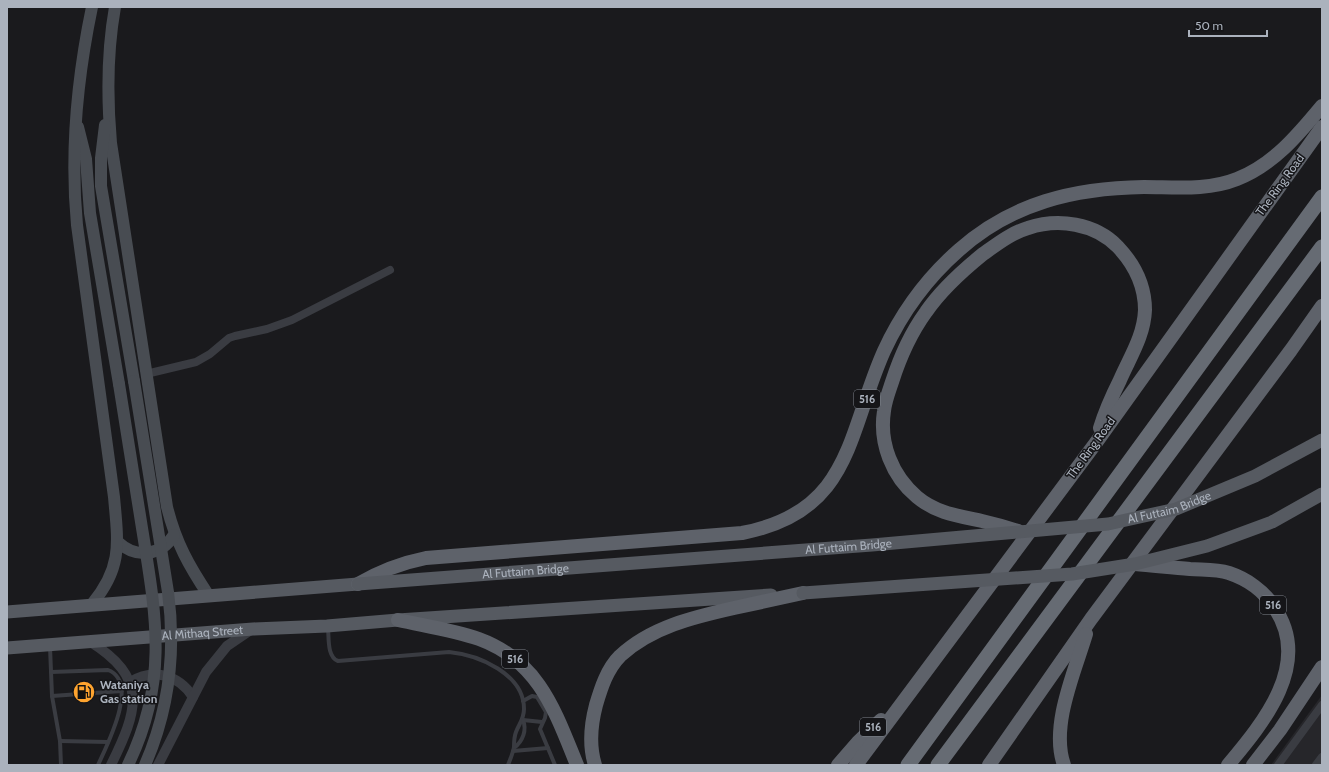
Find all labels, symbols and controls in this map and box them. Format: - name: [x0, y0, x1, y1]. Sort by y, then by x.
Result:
- scale bar: [1189, 12, 1267, 38]
- text: 50 m: [1195, 18, 1223, 33]
- street label: The Ring Road: [1252, 151, 1307, 219]
- road number: 516: [854, 390, 880, 408]
- street label: The Ring Road: [1063, 414, 1118, 482]
- street label: Al Futtaim Bridge: [1126, 487, 1213, 526]
- street label: Al Futtaim Bridge: [805, 535, 892, 557]
- street label: Al Futtaim Bridge: [482, 560, 569, 582]
- road number: 516: [1260, 596, 1286, 614]
- street label: Al Mithaq Street: [161, 622, 244, 643]
- road number: 516: [502, 650, 528, 668]
- place label: Wataniya Gas station: [100, 677, 157, 706]
- fuel station icon: Wataniya Gas station: [71, 679, 97, 705]
- road number: 516: [860, 718, 886, 736]

